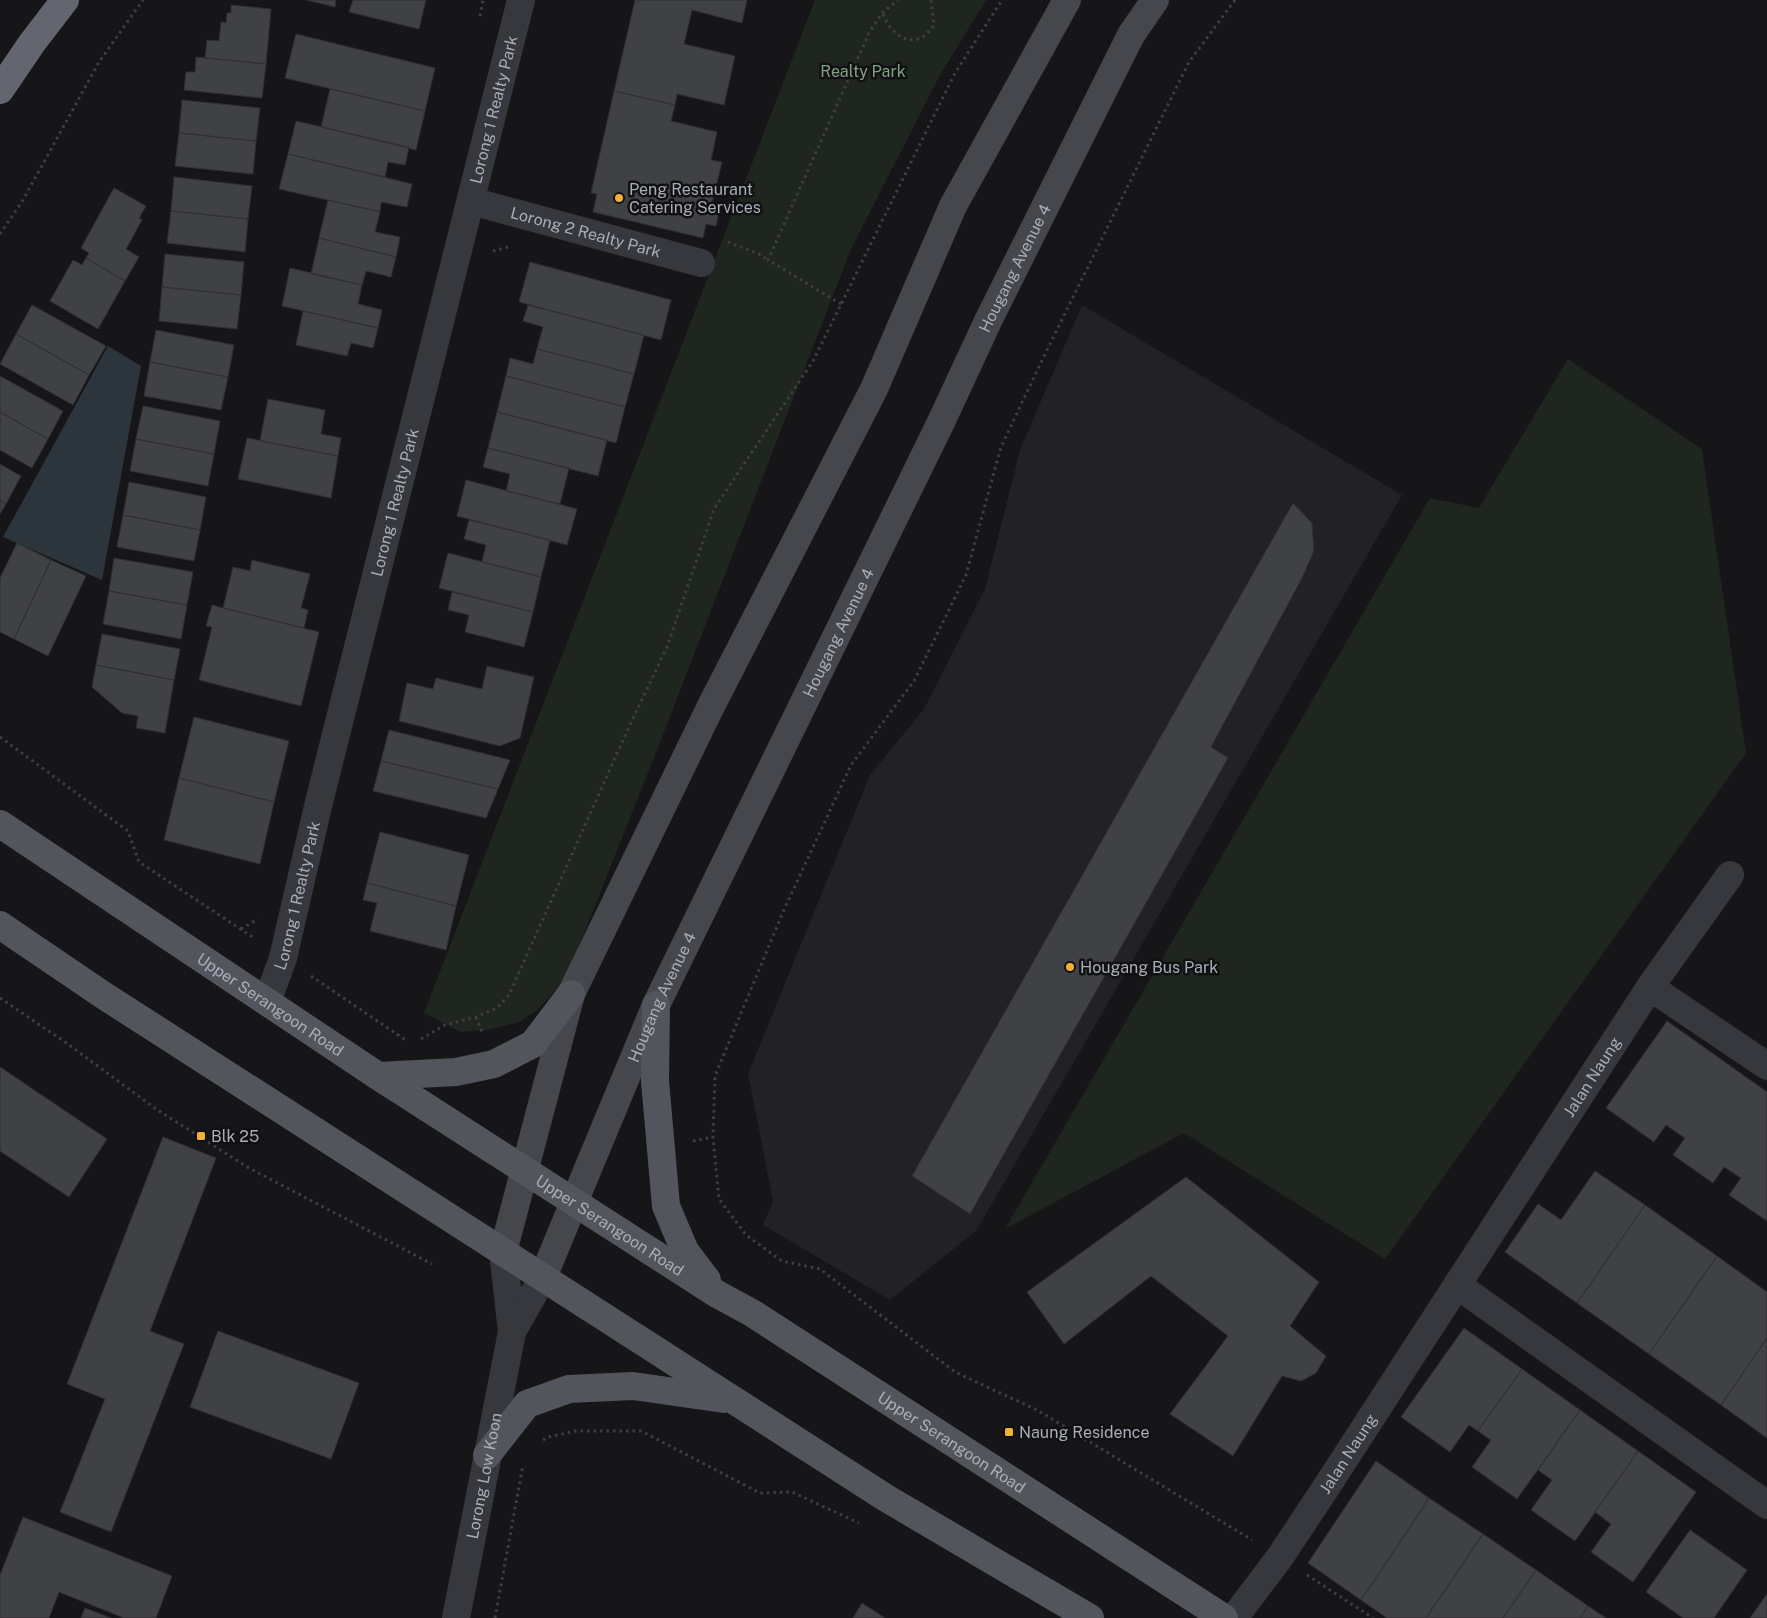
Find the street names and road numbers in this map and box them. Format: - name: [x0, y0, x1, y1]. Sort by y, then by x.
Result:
- street label: Lorong 1 Realty Park: [466, 33, 521, 186]
- street label: Hougang Avenue 4: [975, 201, 1054, 335]
- street label: Lorong 2 Realty Park: [509, 203, 663, 261]
- street label: Lorong 1 Realty Park: [367, 426, 422, 578]
- street label: Hougang Avenue 4: [799, 565, 878, 700]
- street label: Lorong 1 Realty Park: [270, 819, 324, 972]
- street label: Hougang Avenue 4: [624, 929, 700, 1065]
- street label: Upper Serangoon Road: [193, 949, 347, 1060]
- street label: Jalan Naung: [1559, 1033, 1625, 1120]
- street label: Upper Serangoon Road: [532, 1171, 687, 1280]
- street label: Upper Serangoon Road: [874, 1387, 1029, 1497]
- street label: Jalan Naung: [1315, 1410, 1381, 1497]
- street label: Lorong Low Koon: [462, 1411, 506, 1541]

